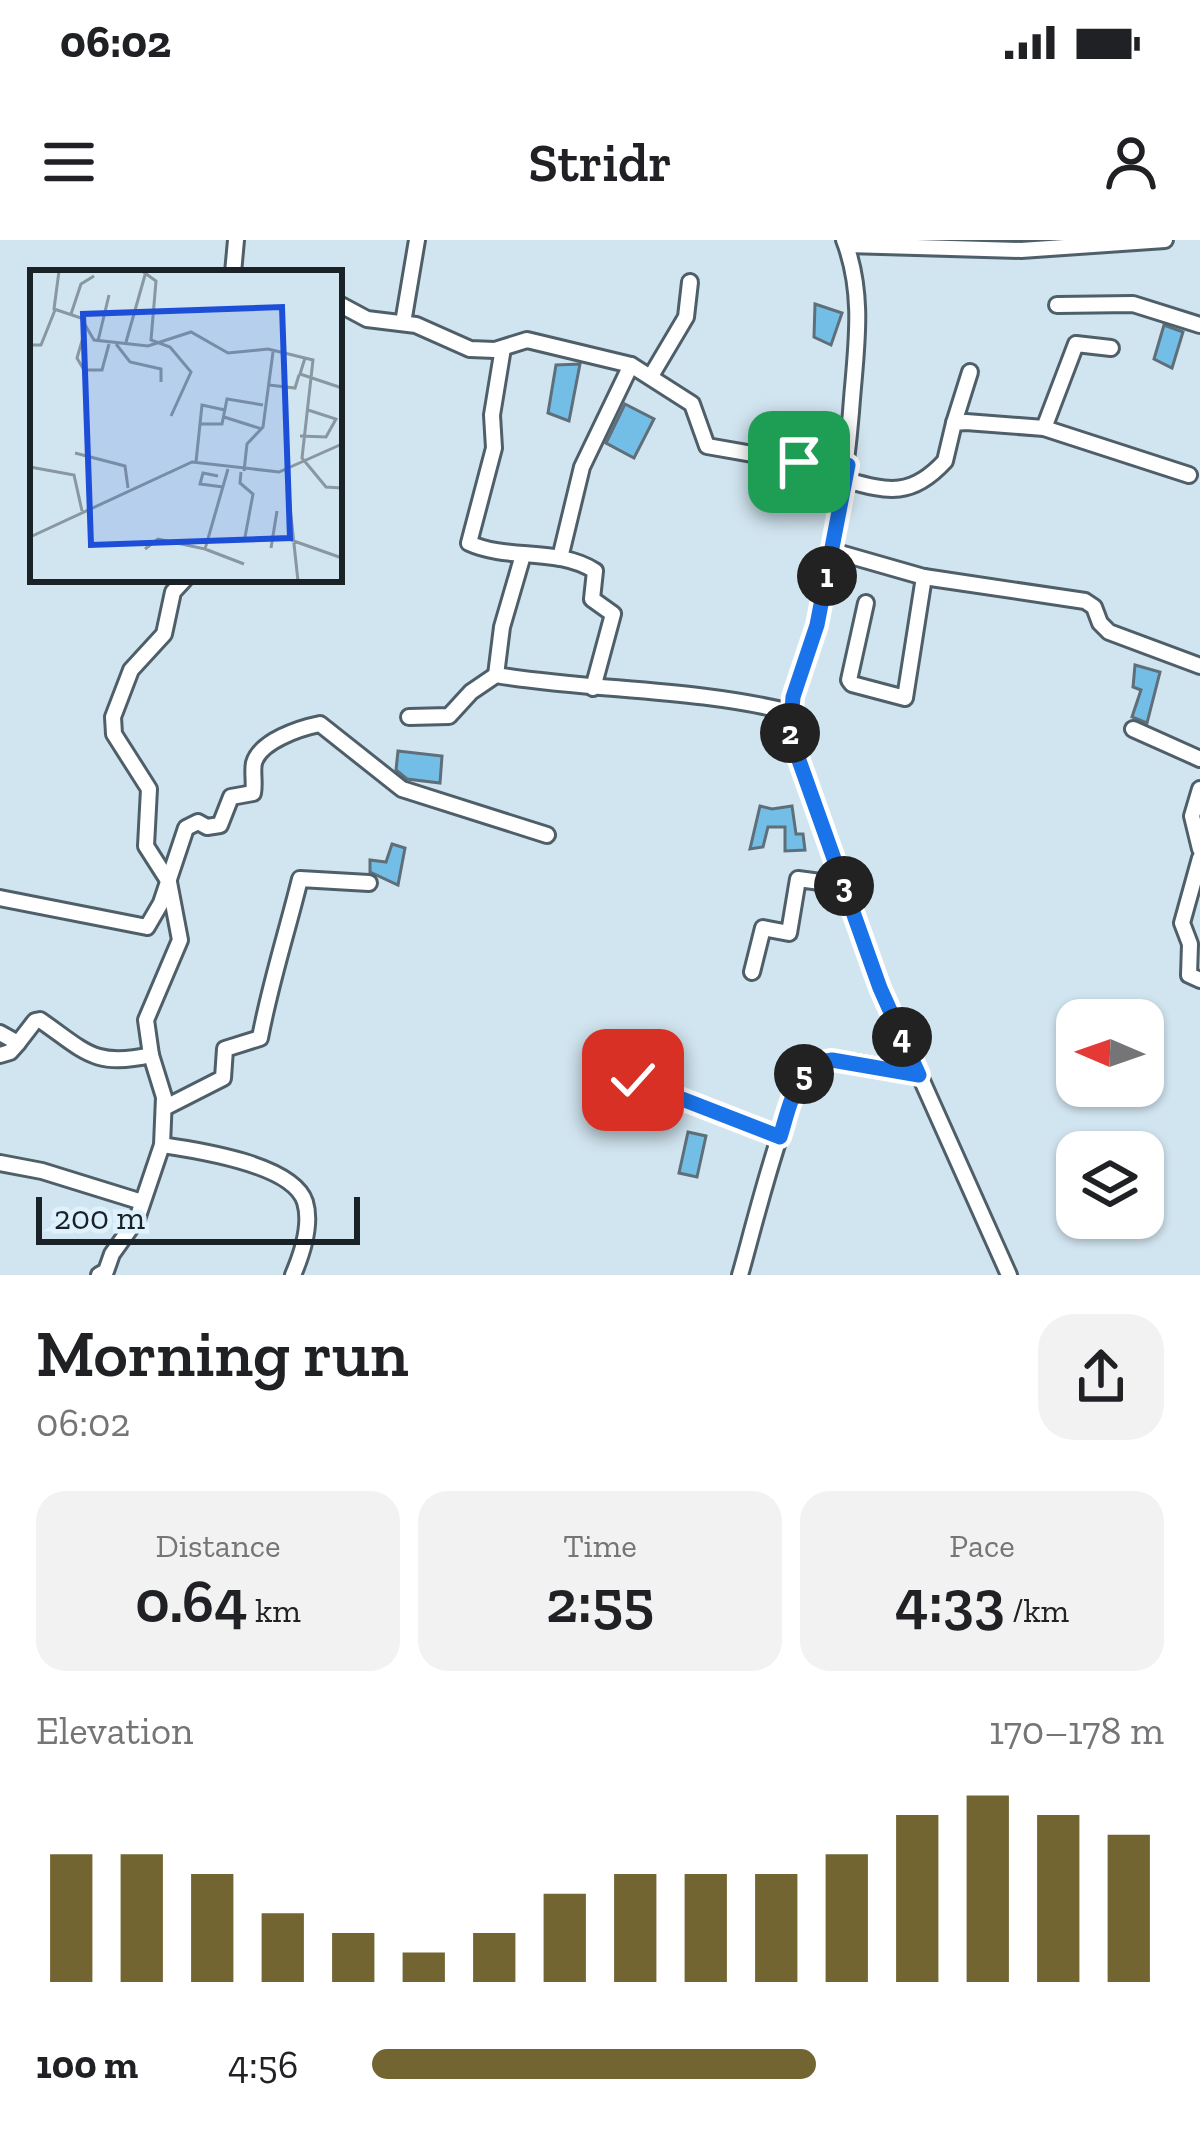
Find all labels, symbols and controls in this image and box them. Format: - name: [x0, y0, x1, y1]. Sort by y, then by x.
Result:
- text: 06:02: [60, 15, 171, 69]
- icon: menu: [36, 129, 102, 195]
- icon: person: [1098, 129, 1164, 195]
- text: Stridr: [528, 130, 672, 195]
- inset map: [30, 270, 342, 582]
- pin: [748, 411, 850, 513]
- icon: arrive: [766, 429, 832, 495]
- pin: 1: [797, 546, 857, 606]
- text: 1: [820, 556, 834, 595]
- pin: 2: [760, 703, 820, 763]
- text: 2: [781, 713, 799, 752]
- pin: 3: [814, 856, 874, 916]
- text: 3: [835, 866, 853, 905]
- north arrow: [1056, 999, 1164, 1107]
- map controls: [1056, 999, 1164, 1239]
- pin: 4: [872, 1007, 932, 1067]
- text: 4: [893, 1017, 911, 1056]
- pin: [582, 1029, 684, 1131]
- pin: 5: [774, 1044, 834, 1104]
- icon: check: [600, 1047, 666, 1113]
- text: 5: [795, 1054, 813, 1093]
- button: layers: [1056, 1131, 1164, 1239]
- scale bar: [36, 1191, 360, 1244]
- text: 200 m: [54, 1198, 145, 1237]
- text: Morning run: [36, 1314, 409, 1393]
- button: share: [1038, 1314, 1164, 1440]
- text: 06:02: [36, 1399, 130, 1446]
- text: Distance: [156, 1526, 280, 1565]
- text: Time: [563, 1526, 637, 1565]
- text: Pace: [949, 1526, 1015, 1565]
- text: 0.64: [135, 1565, 248, 1637]
- text: 2:55: [546, 1565, 654, 1637]
- text: 4:33: [895, 1565, 1005, 1637]
- text: km: [248, 1591, 301, 1630]
- text: /km: [1005, 1591, 1069, 1630]
- text: Elevation: [36, 1707, 193, 1754]
- text: 170–178 m: [989, 1707, 1164, 1754]
- text: 100 m: [36, 2041, 138, 2088]
- text: 4:56: [228, 2041, 298, 2088]

